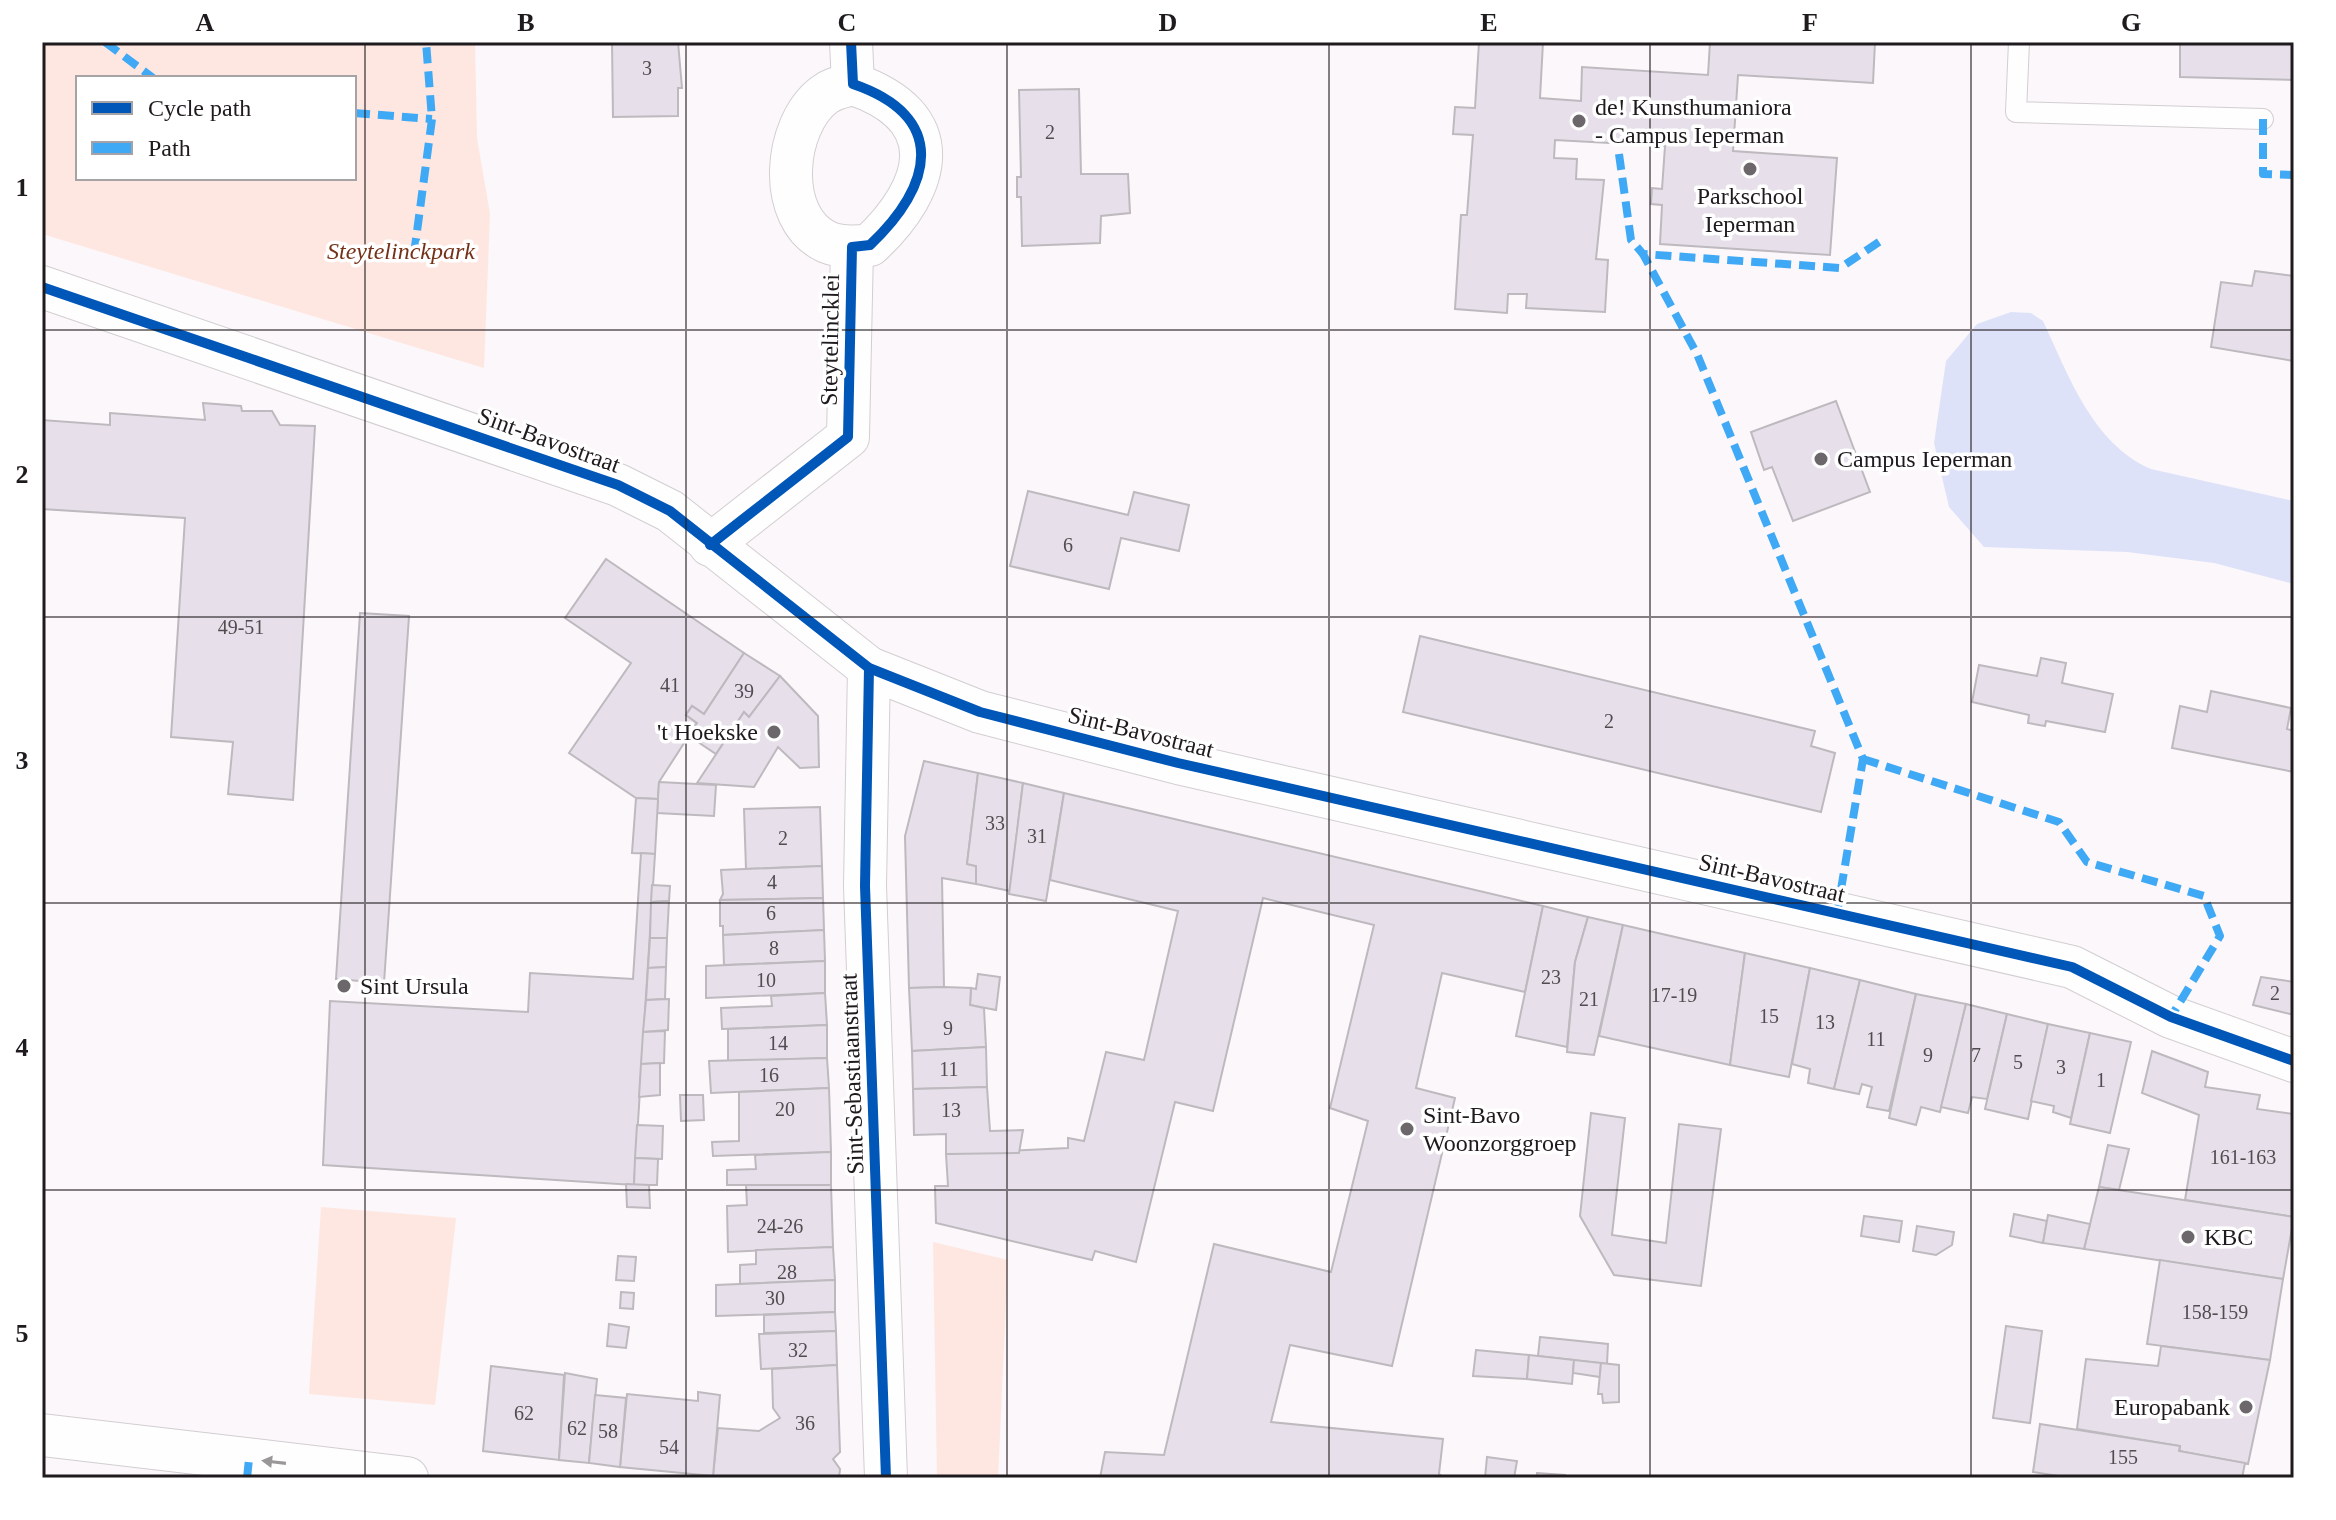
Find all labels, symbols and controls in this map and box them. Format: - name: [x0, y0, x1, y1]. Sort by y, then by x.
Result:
- text: A: [196, 8, 215, 37]
- text: B: [517, 8, 535, 37]
- text: C: [838, 8, 856, 37]
- text: D: [1159, 8, 1177, 37]
- text: E: [1480, 8, 1498, 37]
- text: F: [1802, 8, 1818, 37]
- text: G: [2121, 8, 2141, 37]
- house number: 3: [642, 57, 652, 79]
- legend: [76, 76, 356, 180]
- place label: de! Kunsthumaniora - Campus Ieperman: [1595, 94, 1792, 148]
- text: Cycle path: [148, 95, 251, 121]
- marker: de! Kunsthumaniora - Campus Ieperman: [1570, 112, 1588, 130]
- house number: 2: [1045, 121, 1055, 143]
- text: Path: [148, 135, 191, 161]
- marker: Parkschool Ieperman: [1741, 160, 1759, 178]
- text: 1: [16, 173, 29, 202]
- place label: Parkschool Ieperman: [1697, 183, 1804, 237]
- park label: Steytelinckpark: [327, 238, 475, 264]
- street label: Steytelincklei: [816, 273, 844, 406]
- street label: Sint-Bavostraat: [474, 402, 624, 478]
- place label: Campus Ieperman: [1837, 446, 2012, 472]
- marker: Campus Ieperman: [1812, 450, 1830, 468]
- text: 2: [16, 460, 29, 489]
- house number: 6: [1063, 534, 1073, 556]
- house number: 49-51: [218, 616, 264, 638]
- house number: 41: [660, 674, 680, 696]
- house number: 39: [734, 680, 754, 702]
- street label: Sint-Bavostraat: [1065, 701, 1217, 763]
- house number: 2: [1604, 710, 1614, 732]
- place label: 't Hoekske: [657, 719, 758, 745]
- marker: 't Hoekske: [765, 723, 783, 741]
- text: 3: [16, 746, 29, 775]
- house number: 33: [985, 812, 1005, 834]
- house number: 31: [1027, 825, 1047, 847]
- house number: 2: [778, 827, 788, 849]
- street label: Sint-Bavostraat: [1696, 849, 1848, 908]
- house number: 4: [767, 871, 777, 893]
- house number: 6: [766, 902, 776, 924]
- house number: 8: [769, 937, 779, 959]
- house number: 23: [1541, 966, 1561, 988]
- house number: 10: [756, 969, 776, 991]
- place label: Sint Ursula: [360, 973, 469, 999]
- street label: Sint-Sebastiaanstraat: [835, 973, 869, 1175]
- marker: Sint Ursula: [335, 977, 353, 995]
- house number: 2: [2270, 982, 2280, 1004]
- house number: 17-19: [1651, 984, 1697, 1006]
- house number: 21: [1579, 988, 1599, 1010]
- house number: 15: [1759, 1005, 1779, 1027]
- house number: 13: [1815, 1011, 1835, 1033]
- house number: 9: [943, 1017, 953, 1039]
- house number: 11: [1866, 1028, 1886, 1050]
- house number: 14: [768, 1032, 788, 1054]
- text: 4: [16, 1033, 29, 1062]
- house number: 9: [1923, 1044, 1933, 1066]
- house number: 7: [1971, 1044, 1981, 1066]
- house number: 5: [2013, 1051, 2023, 1073]
- house number: 3: [2056, 1056, 2066, 1078]
- house number: 11: [939, 1058, 959, 1080]
- house number: 16: [759, 1064, 779, 1086]
- house number: 1: [2096, 1069, 2106, 1091]
- house number: 20: [775, 1098, 795, 1120]
- house number: 13: [941, 1099, 961, 1121]
- place label: Sint-Bavo Woonzorggroep: [1423, 1102, 1577, 1156]
- marker: Sint-Bavo Woonzorggroep: [1398, 1120, 1416, 1138]
- house number: 161-163: [2210, 1146, 2276, 1168]
- house number: 24-26: [757, 1215, 803, 1237]
- place label: KBC: [2204, 1224, 2253, 1250]
- marker: KBC: [2179, 1228, 2197, 1246]
- house number: 28: [777, 1261, 797, 1283]
- house number: 30: [765, 1287, 785, 1309]
- house number: 158-159: [2182, 1301, 2248, 1323]
- text: 5: [16, 1319, 29, 1348]
- house number: 32: [788, 1339, 808, 1361]
- place label: Europabank: [2114, 1394, 2230, 1420]
- marker: Europabank: [2237, 1398, 2255, 1416]
- house number: 62: [514, 1402, 534, 1424]
- house number: 36: [795, 1412, 815, 1434]
- house number: 62: [567, 1417, 587, 1439]
- house number: 58: [598, 1420, 618, 1442]
- house number: 54: [659, 1436, 679, 1458]
- house number: 155: [2108, 1446, 2138, 1468]
- one-way arrow: [261, 1456, 286, 1469]

